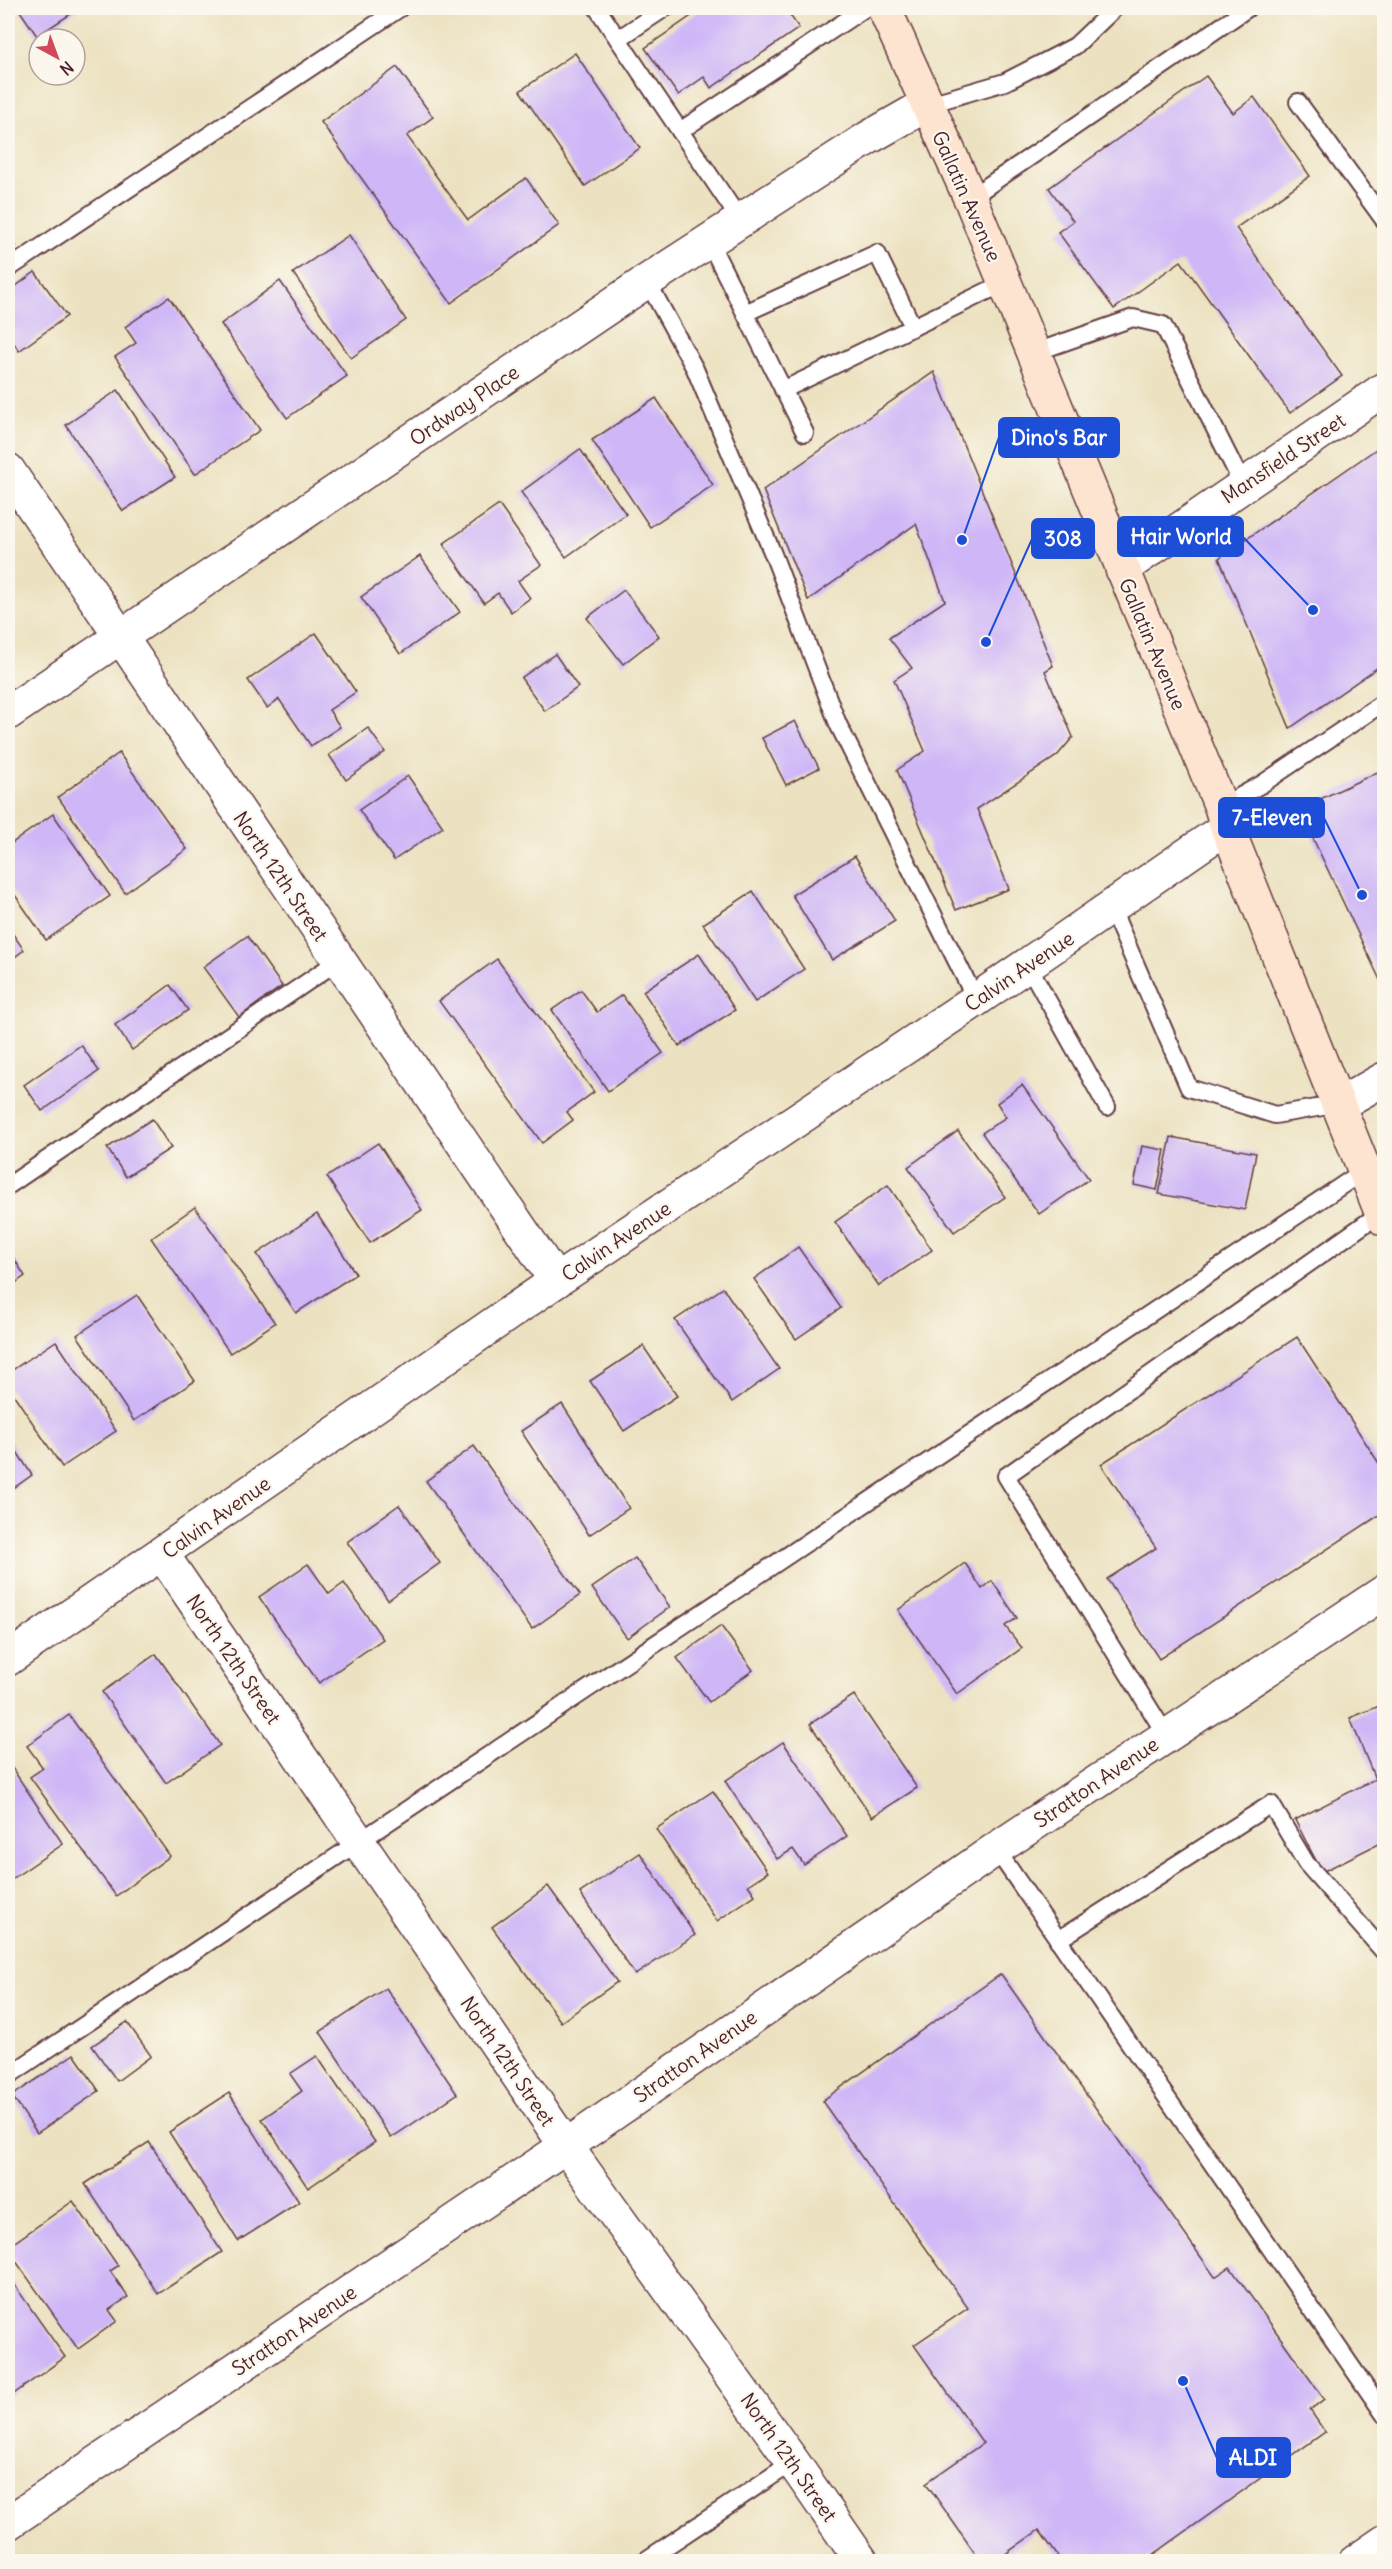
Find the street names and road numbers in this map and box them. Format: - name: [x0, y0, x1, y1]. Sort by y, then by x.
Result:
- street label: Gallatin Avenue: [927, 127, 1007, 265]
- street label: Ordway Place: [404, 359, 524, 451]
- street label: Mansfield Street: [1216, 407, 1350, 509]
- street label: Gallatin Avenue: [1114, 574, 1192, 714]
- street label: North 12th Street: [228, 806, 334, 946]
- street label: Calvin Avenue: [960, 925, 1078, 1017]
- street label: Calvin Avenue: [557, 1195, 675, 1287]
- street label: Calvin Avenue: [157, 1470, 275, 1564]
- street label: North 12th Street: [181, 1589, 287, 1729]
- street label: Stratton Avenue: [1029, 1731, 1163, 1833]
- street label: North 12th Street: [455, 1991, 561, 2131]
- street label: Stratton Avenue: [628, 2004, 762, 2108]
- street label: Stratton Avenue: [227, 2279, 361, 2381]
- street label: North 12th Street: [735, 2388, 843, 2526]

